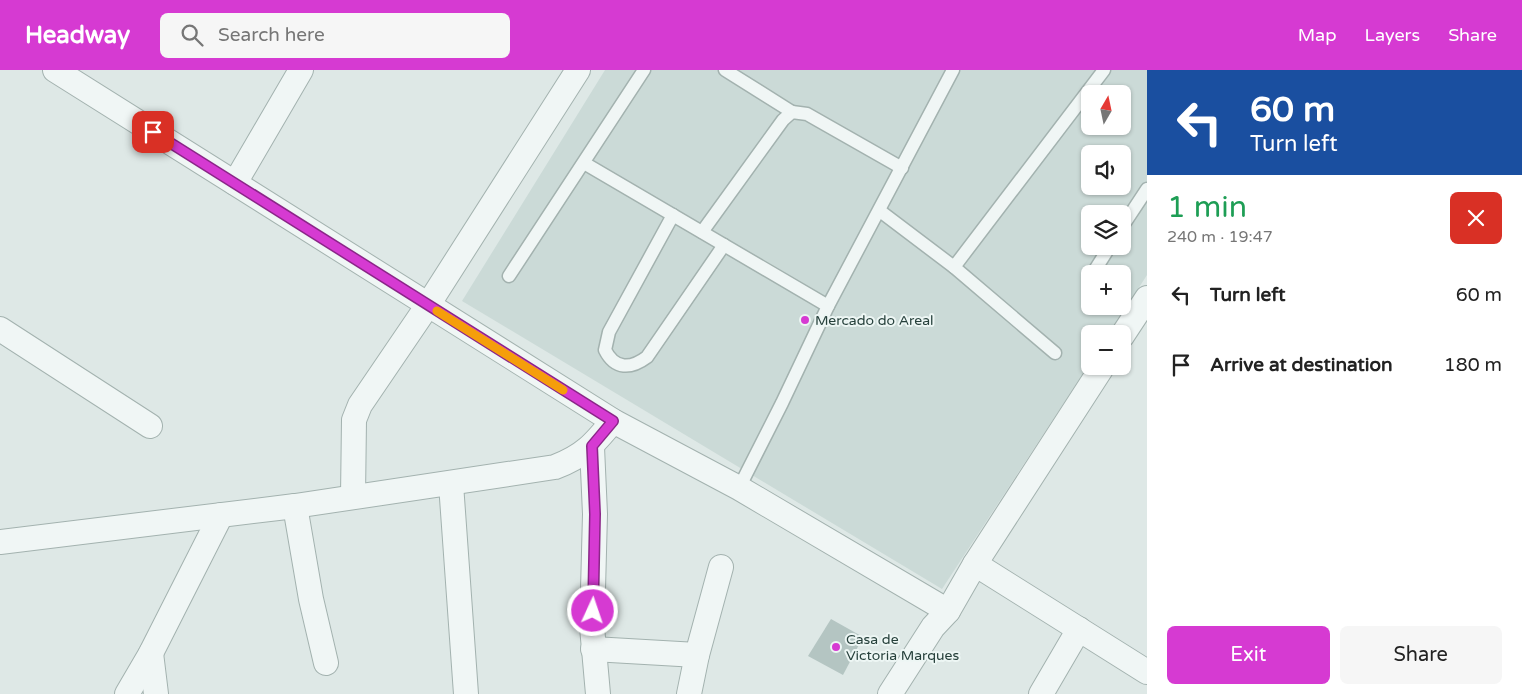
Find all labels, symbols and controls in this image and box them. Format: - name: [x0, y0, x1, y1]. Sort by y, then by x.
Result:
- search box: [160, 13, 510, 58]
- text: Headway: [25, 21, 130, 50]
- icon: search: [178, 21, 206, 49]
- text: Search here: [218, 24, 325, 46]
- text: Map: [1298, 24, 1337, 46]
- text: Layers: [1365, 24, 1420, 46]
- text: Share: [1448, 24, 1497, 46]
- north arrow: [1081, 85, 1131, 135]
- map controls: [1081, 85, 1131, 375]
- text: 60 m: [1250, 89, 1335, 131]
- icon: left: [1167, 90, 1232, 155]
- pin: [132, 111, 174, 153]
- icon: arrive: [139, 118, 167, 146]
- text: Turn left: [1250, 131, 1338, 157]
- button: sound: [1081, 145, 1131, 195]
- text: 1 min: [1167, 189, 1247, 226]
- button: close: [1450, 192, 1502, 244]
- button: layers: [1081, 205, 1131, 255]
- text: 240 m · 19:47: [1167, 227, 1273, 247]
- button: +: [1081, 265, 1131, 315]
- icon: left: [1167, 281, 1195, 309]
- text: Turn left: [1210, 284, 1286, 306]
- text: 60 m: [1456, 284, 1502, 306]
- place label: Mercado do Areal: [815, 312, 934, 329]
- marker: Mercado do Areal: [799, 314, 811, 326]
- button: −: [1081, 325, 1131, 375]
- icon: arrive: [1167, 351, 1195, 379]
- text: Arrive at destination: [1210, 354, 1393, 376]
- text: 180 m: [1444, 354, 1502, 376]
- position arrow: [566, 584, 618, 636]
- button: Exit: [1167, 626, 1330, 684]
- button: Share: [1340, 626, 1502, 684]
- place label: Casa de Victoria Marques: [846, 631, 959, 664]
- marker: Casa de Victoria Marques: [830, 641, 842, 653]

